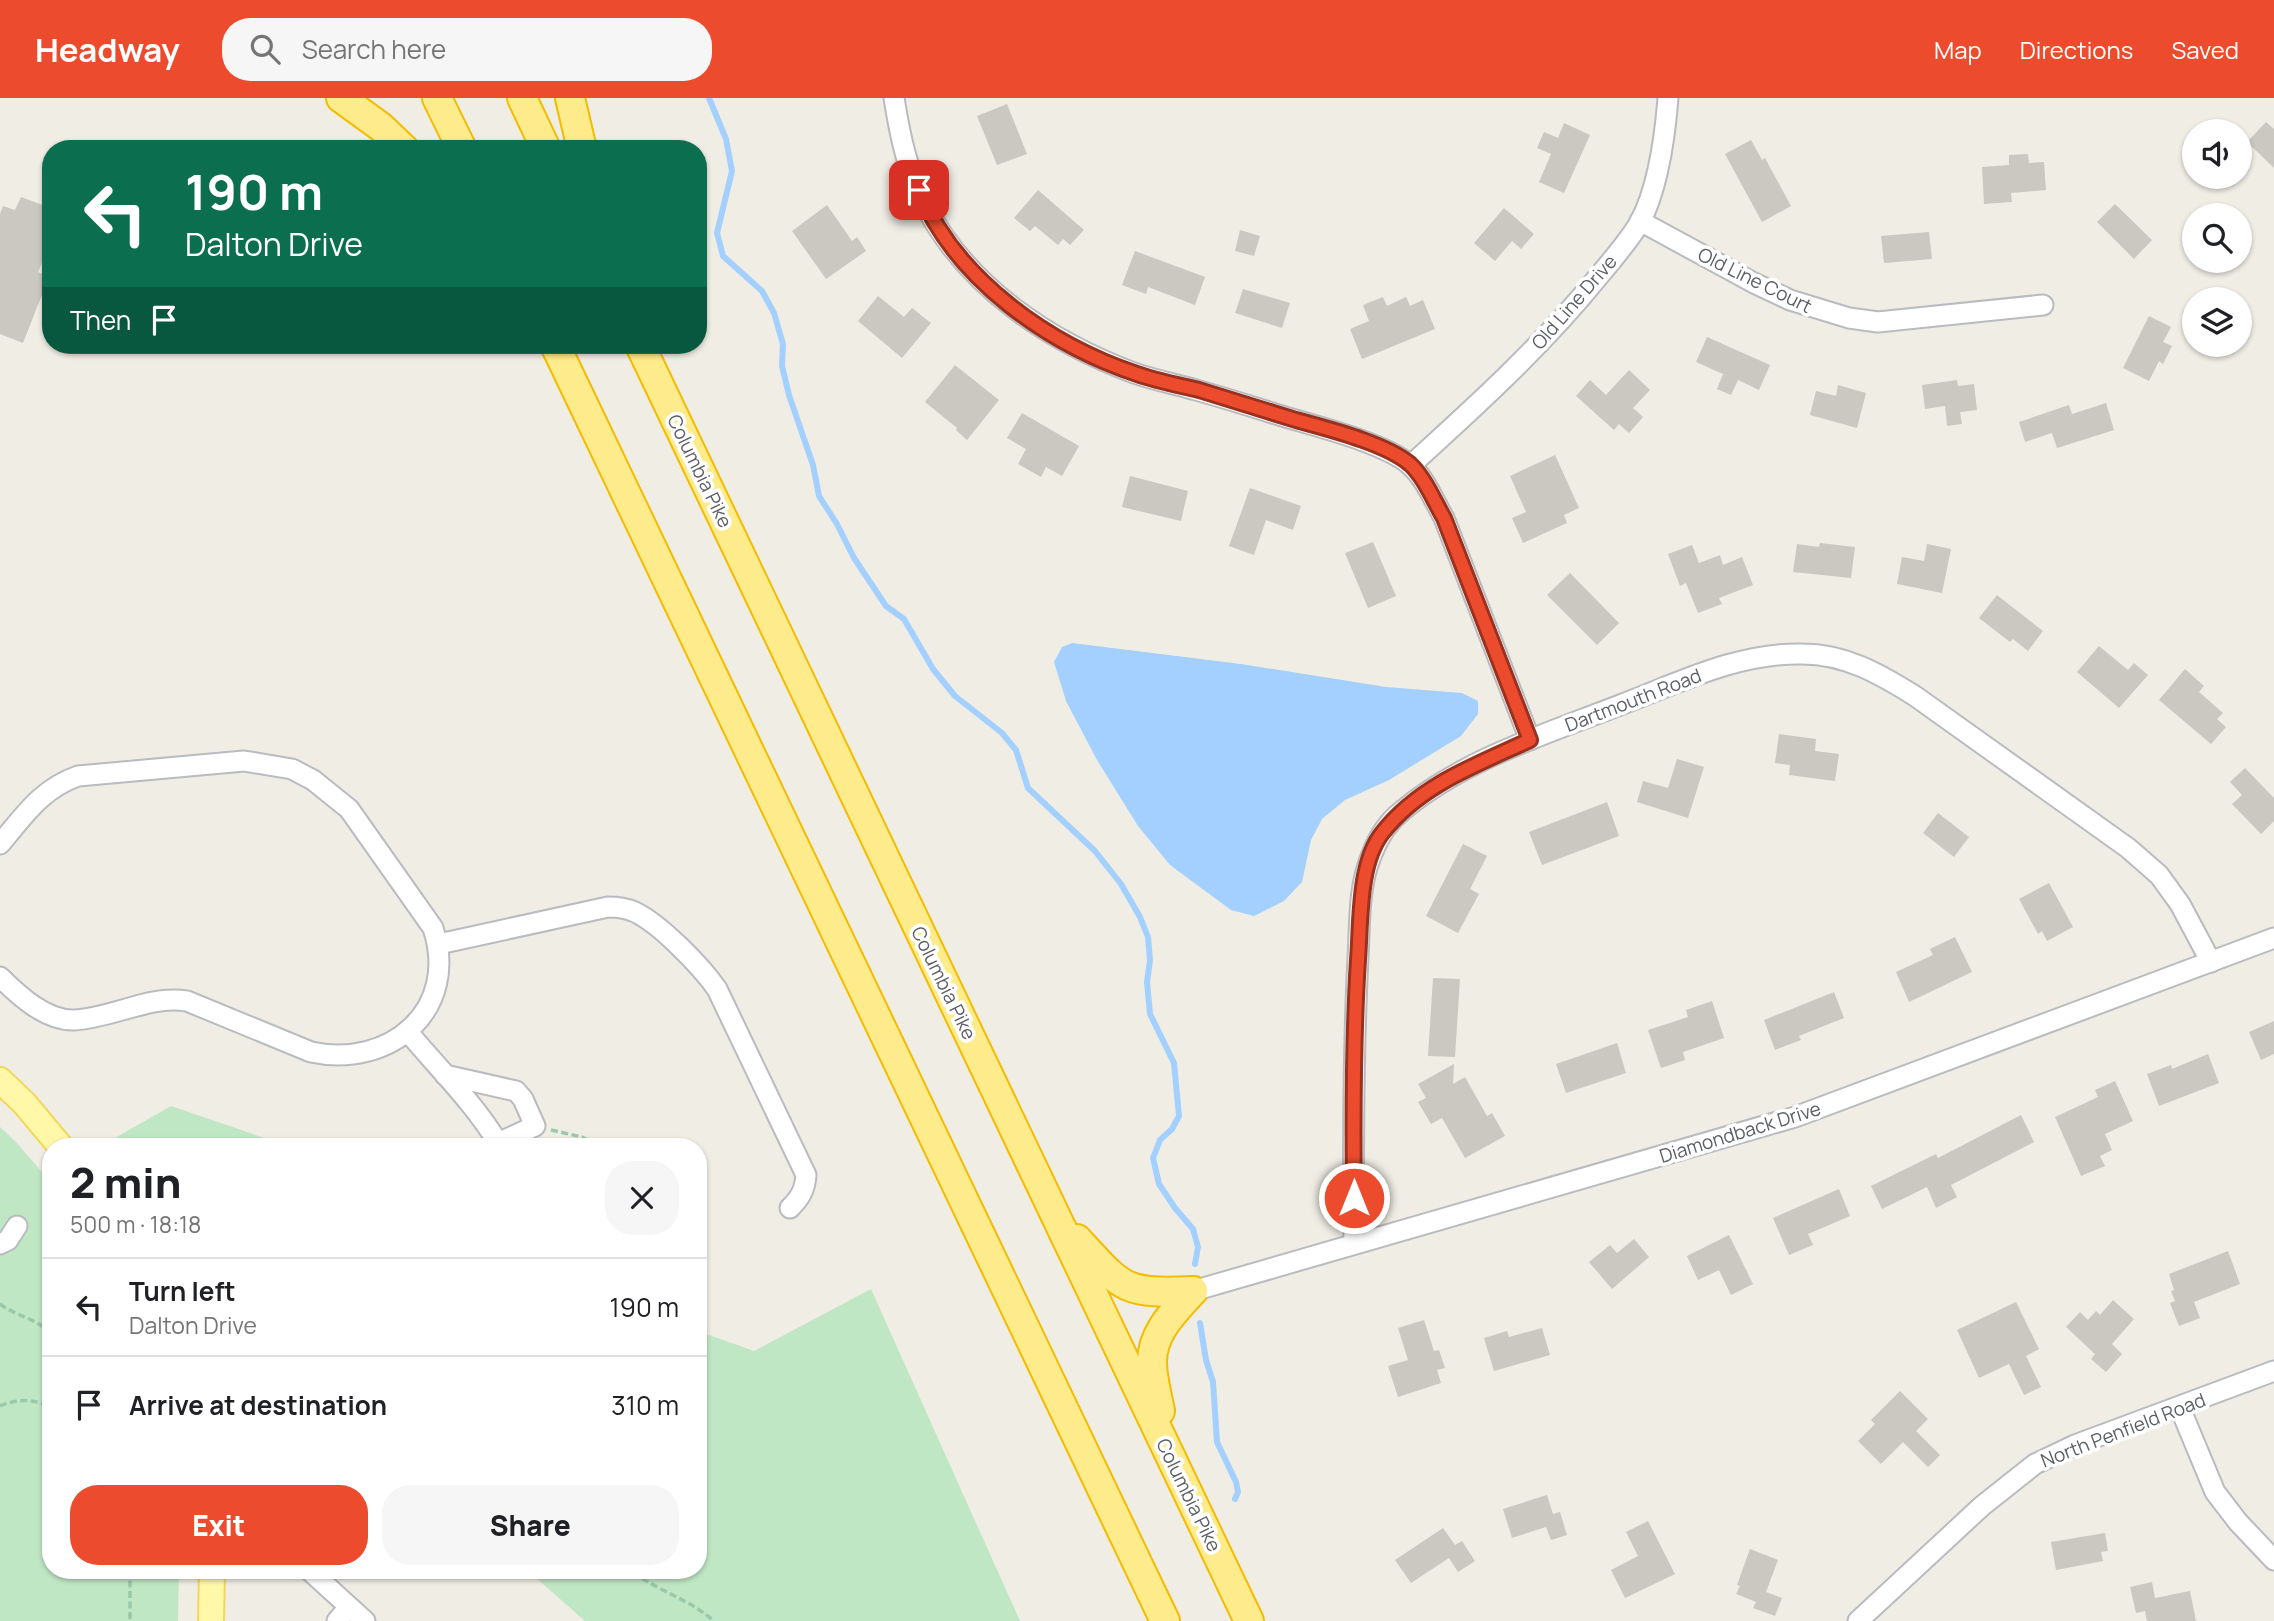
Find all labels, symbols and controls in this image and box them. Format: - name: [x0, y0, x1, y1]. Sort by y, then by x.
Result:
- search box: [222, 18, 712, 81]
- text: Headway: [35, 27, 180, 72]
- icon: search: [246, 30, 284, 68]
- text: Search here: [302, 31, 446, 67]
- text: Map: [1934, 33, 1982, 66]
- text: Directions: [2020, 33, 2133, 66]
- text: Saved: [2171, 33, 2239, 66]
- map controls: [2182, 119, 2252, 357]
- button: sound: [2182, 119, 2252, 189]
- text: 190 m: [185, 158, 323, 225]
- pin: [889, 160, 949, 220]
- icon: left: [70, 168, 161, 259]
- icon: arrive: [900, 171, 938, 209]
- button: search: [2182, 203, 2252, 273]
- text: Dalton Drive: [185, 222, 363, 266]
- street label: Old Line Court: [1694, 241, 1816, 319]
- street label: Old Line Drive: [1526, 249, 1622, 355]
- button: layers: [2182, 287, 2252, 357]
- icon: arrive: [145, 301, 183, 339]
- text: Then: [70, 302, 131, 338]
- street label: Columbia Pike: [661, 410, 739, 532]
- street label: Dartmouth Road: [1561, 662, 1705, 738]
- street label: Columbia Pike: [905, 922, 983, 1044]
- street label: Diamondback Drive: [1656, 1095, 1824, 1169]
- text: 2 min: [70, 1153, 181, 1211]
- button: close: [605, 1161, 679, 1235]
- position arrow: [1317, 1161, 1391, 1235]
- text: 500 m · 18:18: [70, 1208, 201, 1240]
- text: Turn left: [129, 1273, 236, 1309]
- icon: left: [70, 1288, 108, 1326]
- text: 190 m: [610, 1289, 679, 1325]
- text: Dalton Drive: [129, 1309, 257, 1341]
- icon: arrive: [70, 1386, 108, 1424]
- text: Arrive at destination: [129, 1387, 387, 1423]
- text: 310 m: [611, 1387, 679, 1423]
- street label: North Penfield Road: [2037, 1387, 2209, 1473]
- street label: Columbia Pike: [1150, 1434, 1228, 1556]
- button: Exit: [70, 1485, 368, 1565]
- button: Share: [382, 1485, 679, 1565]

